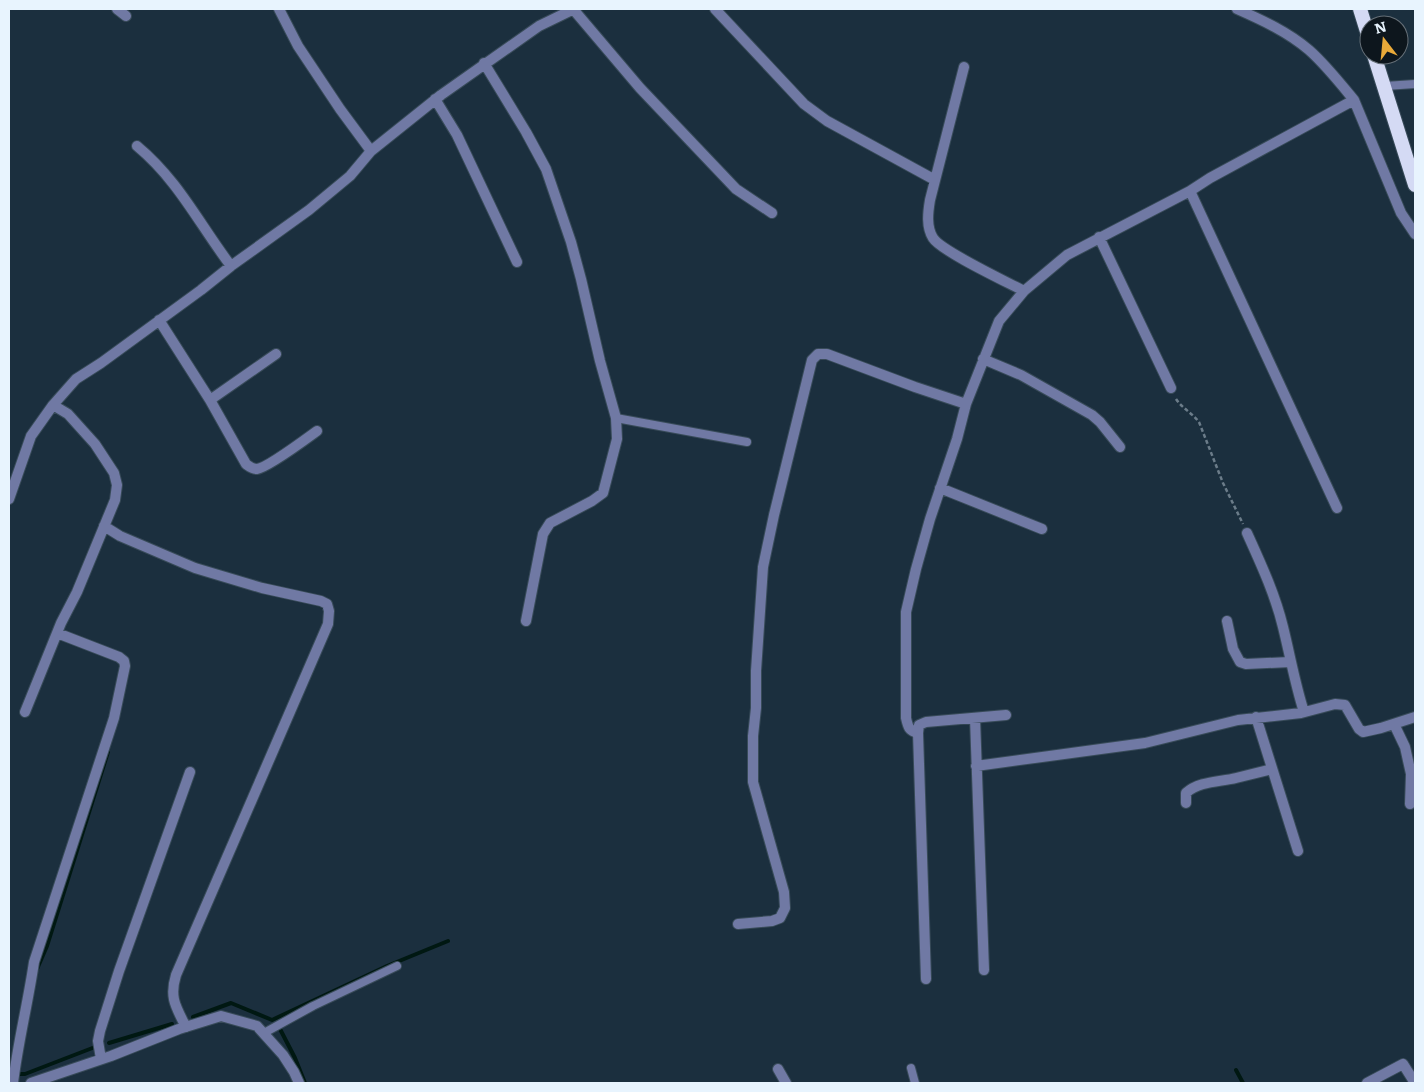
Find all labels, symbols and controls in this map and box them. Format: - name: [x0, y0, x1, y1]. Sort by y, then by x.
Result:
- north arrow: [1359, 15, 1409, 65]
- text: N: [1372, 15, 1389, 38]

